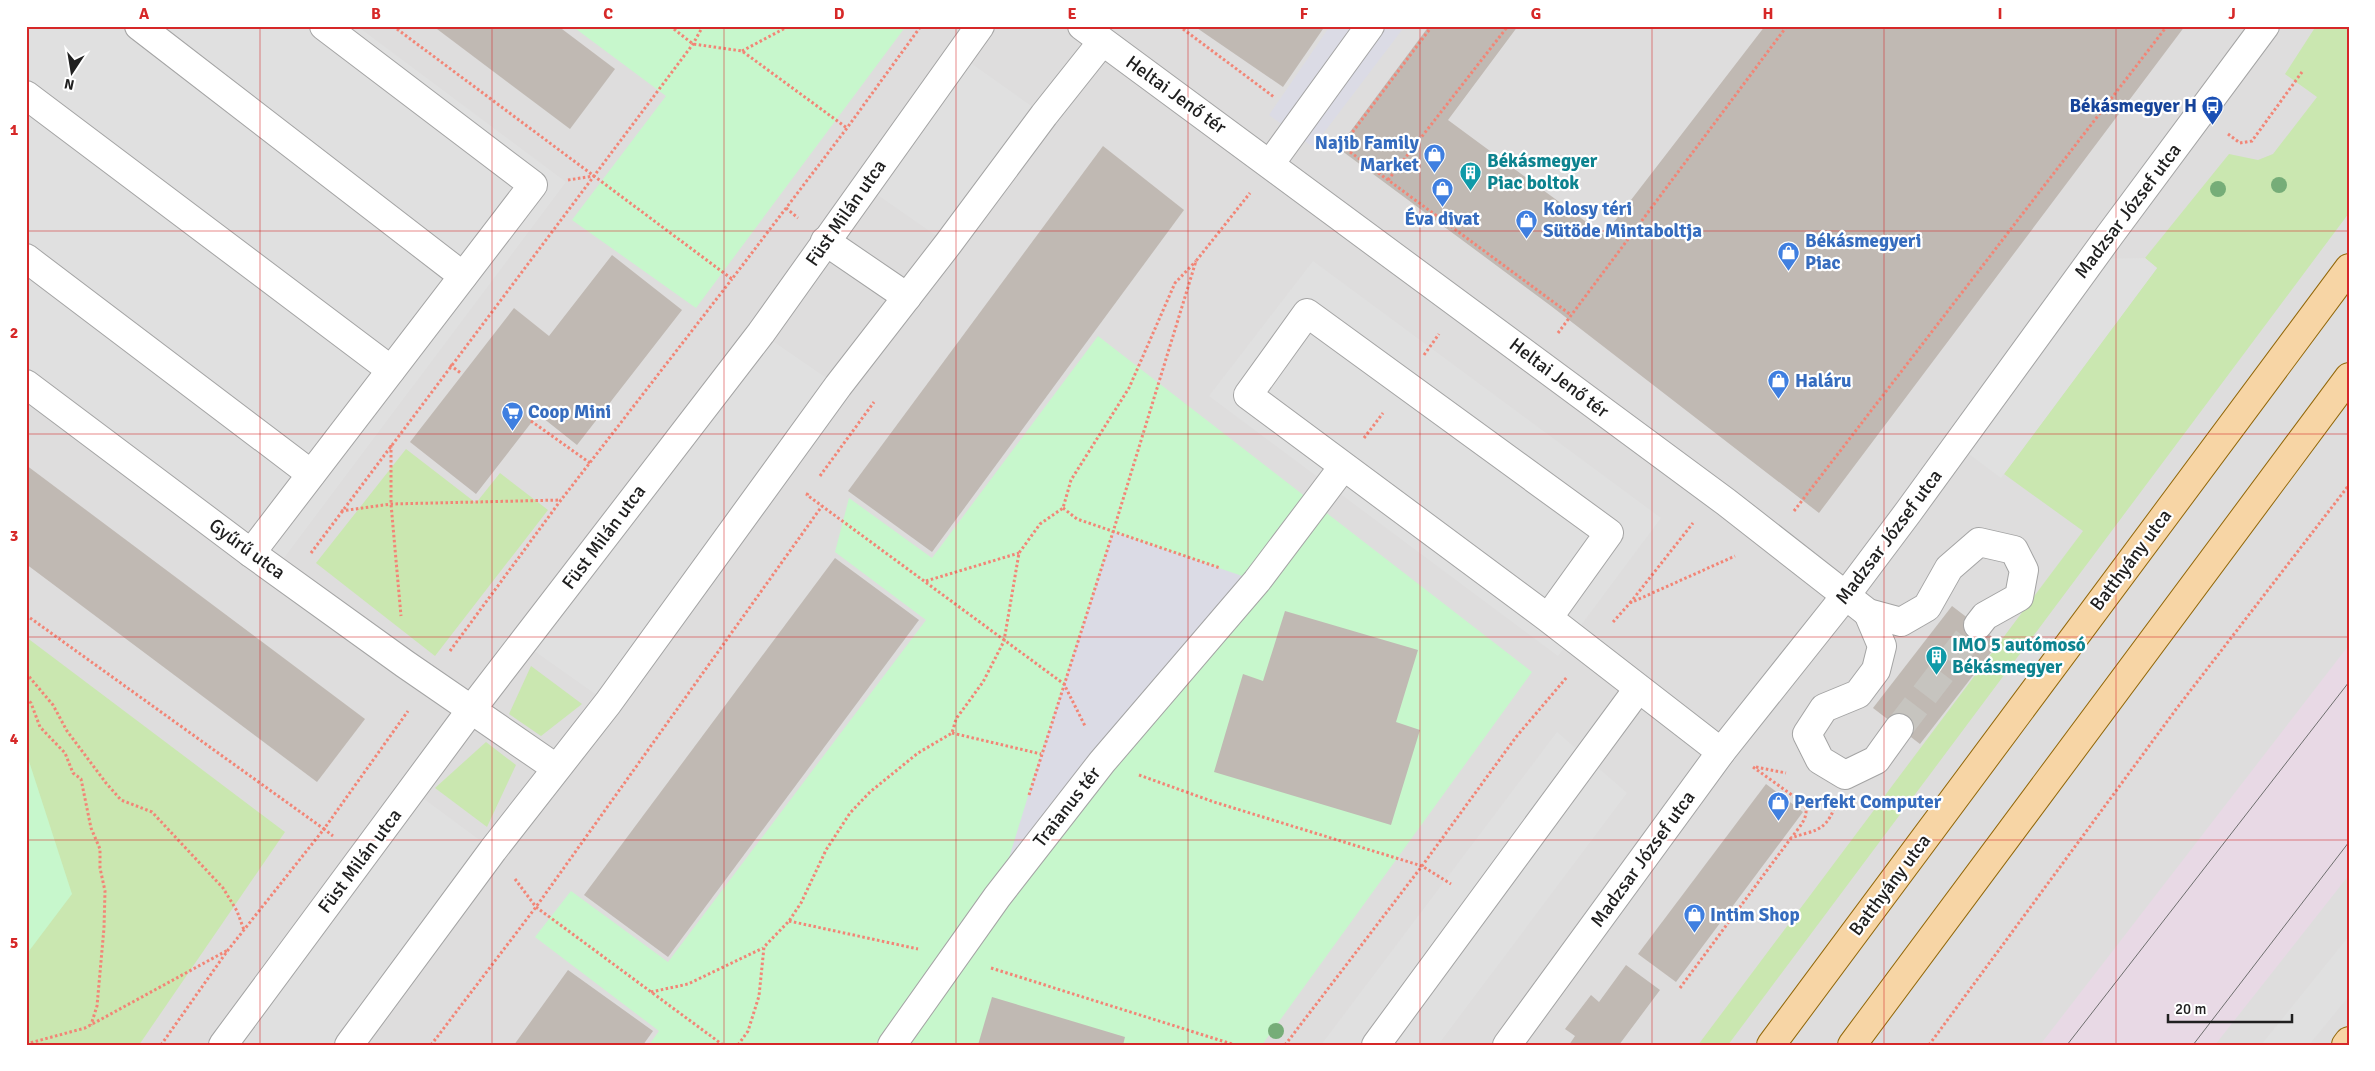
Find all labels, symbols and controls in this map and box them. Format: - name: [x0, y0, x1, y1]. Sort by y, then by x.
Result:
- text: A: [139, 4, 150, 24]
- text: B: [371, 4, 381, 24]
- text: C: [603, 4, 613, 24]
- text: D: [834, 4, 845, 24]
- text: E: [1067, 4, 1077, 24]
- text: F: [1300, 4, 1309, 24]
- text: G: [1531, 4, 1541, 24]
- text: H: [1763, 4, 1773, 24]
- text: I: [1997, 4, 2003, 24]
- text: J: [2228, 4, 2236, 24]
- north arrow: [48, 48, 98, 98]
- street label: Heltai Jenő tér: [1121, 50, 1231, 140]
- text: N: [63, 75, 76, 94]
- place label: Békásmegyer H: [2069, 94, 2197, 118]
- bus stop icon: Békásmegyer H: [2201, 94, 2225, 125]
- text: 1: [10, 120, 19, 140]
- place label: Najib Family Market: [1315, 131, 1420, 177]
- street label: Madzsar József utca: [2069, 139, 2187, 283]
- shop icon: Najib Family Market: [1423, 142, 1447, 173]
- place label: Békásmegyer Piac boltok: [1487, 149, 1598, 195]
- street label: Füst Milán utca: [800, 155, 892, 271]
- building icon: Békásmegyer Piac boltok: [1459, 160, 1483, 191]
- shop icon: Éva divat: [1430, 176, 1454, 207]
- place label: Kolosy téri Sütöde Mintaboltja: [1543, 197, 1702, 243]
- place label: Éva divat: [1404, 207, 1480, 231]
- shop icon: Kolosy téri Sütöde Mintaboltja: [1515, 208, 1539, 239]
- place label: Békásmegyeri Piac: [1805, 229, 1921, 275]
- shop icon: Békásmegyeri Piac: [1777, 240, 1801, 271]
- text: 2: [10, 323, 18, 343]
- street label: Heltai Jenő tér: [1504, 333, 1614, 423]
- shop icon: Haláru: [1767, 369, 1791, 400]
- place label: Haláru: [1795, 369, 1852, 393]
- supermarket icon: Coop Mini: [500, 400, 524, 431]
- place label: Coop Mini: [528, 400, 611, 424]
- street label: Madzsar József utca: [1830, 465, 1948, 609]
- street label: Füst Milán utca: [557, 480, 651, 594]
- street label: Batthyány utca: [2085, 504, 2177, 616]
- street label: Gyűrű utca: [204, 513, 290, 585]
- text: 3: [10, 526, 18, 546]
- place label: IMO 5 autómosó Békásmegyer: [1952, 633, 2086, 679]
- building icon: IMO 5 autómosó Békásmegyer: [1924, 644, 1948, 675]
- text: 4: [10, 729, 19, 749]
- street label: Traianus tér: [1028, 762, 1106, 852]
- street label: Madzsar József utca: [1585, 786, 1701, 932]
- shop icon: Perfekt Computer: [1766, 790, 1790, 821]
- place label: Perfekt Computer: [1794, 790, 1942, 814]
- street label: Füst Milán utca: [313, 804, 407, 918]
- street label: Batthyány utca: [1844, 829, 1936, 941]
- shop icon: Intim Shop: [1682, 903, 1706, 934]
- place label: Intim Shop: [1710, 903, 1800, 927]
- text: 5: [10, 933, 18, 953]
- scale bar: [2168, 991, 2291, 1023]
- text: 20 m: [2175, 1000, 2206, 1018]

